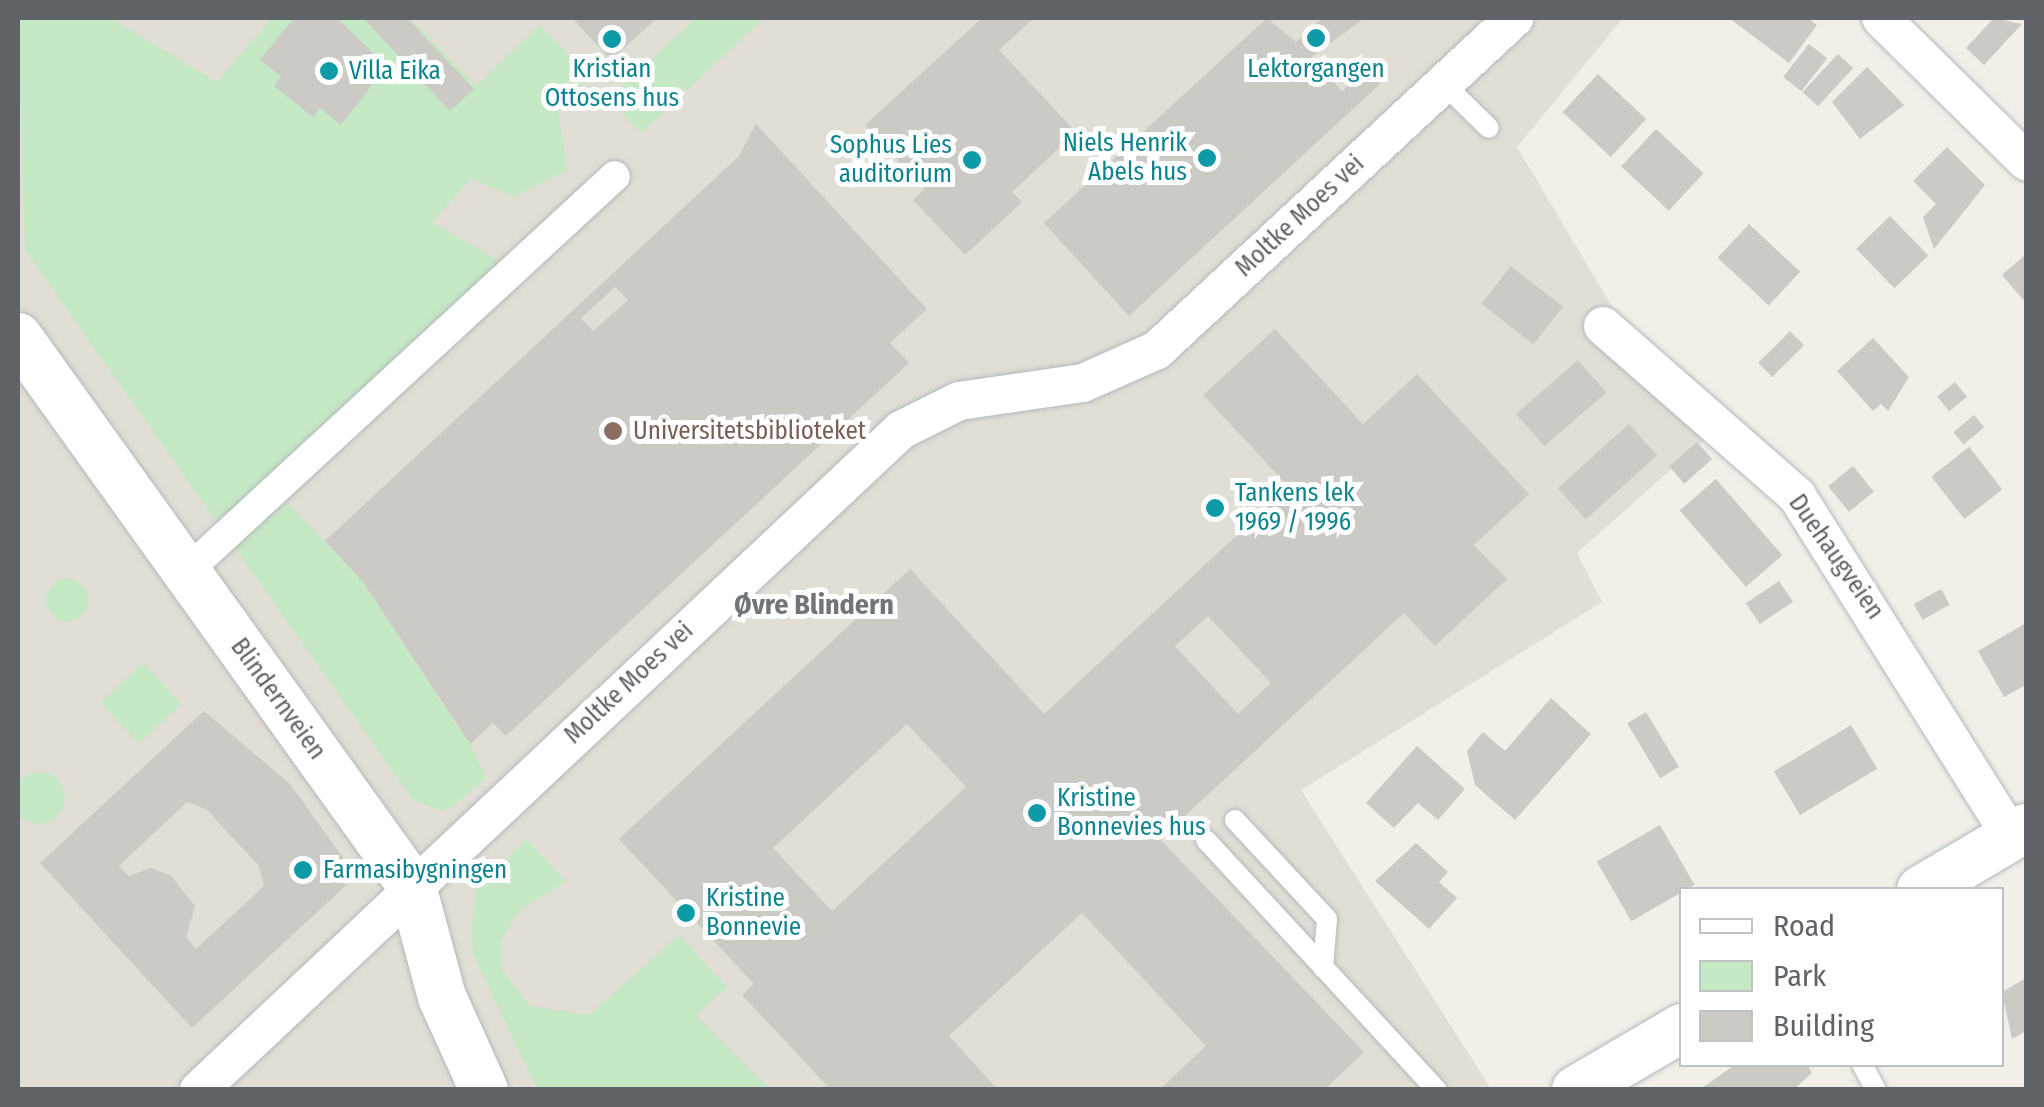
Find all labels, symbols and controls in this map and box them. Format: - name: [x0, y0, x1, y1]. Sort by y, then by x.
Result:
- marker: Lektorgangen: [1305, 27, 1327, 49]
- marker: Kristian Ottosens hus: [601, 28, 623, 50]
- place label: Lektorgangen: [1247, 54, 1385, 84]
- place label: Kristian Ottosens hus: [545, 55, 679, 114]
- place label: Villa Eika: [349, 56, 441, 86]
- marker: Villa Eika: [318, 60, 340, 82]
- place label: Niels Henrik Abels hus: [1063, 129, 1187, 188]
- place label: Sophus Lies auditorium: [830, 131, 952, 190]
- marker: Niels Henrik Abels hus: [1196, 147, 1218, 169]
- marker: Sophus Lies auditorium: [961, 149, 983, 171]
- street label: Moltke Moes vei: [1229, 149, 1371, 283]
- place label: Universitetsbiblioteket: [633, 416, 866, 446]
- marker: Universitetsbiblioteket: [602, 420, 624, 442]
- place label: Tankens lek 1969 / 1996: [1235, 479, 1355, 538]
- street label: Duehaugveien: [1782, 489, 1890, 625]
- marker: Tankens lek 1969 / 1996: [1204, 497, 1226, 519]
- district label: Øvre Blindern: [734, 588, 894, 622]
- street label: Moltke Moes vei: [558, 616, 700, 750]
- street label: Blindernveien: [224, 633, 332, 765]
- place label: Kristine Bonnevies hus: [1057, 784, 1206, 843]
- marker: Kristine Bonnevies hus: [1026, 802, 1048, 824]
- place label: Farmasibygningen: [323, 855, 507, 885]
- marker: Farmasibygningen: [292, 859, 314, 881]
- place label: Kristine Bonnevie: [706, 884, 801, 943]
- legend: [1679, 887, 2004, 1067]
- marker: Kristine Bonnevie: [675, 902, 697, 924]
- text: Road: [1773, 908, 1835, 944]
- text: Park: [1773, 958, 1826, 994]
- text: Building: [1773, 1008, 1874, 1044]

